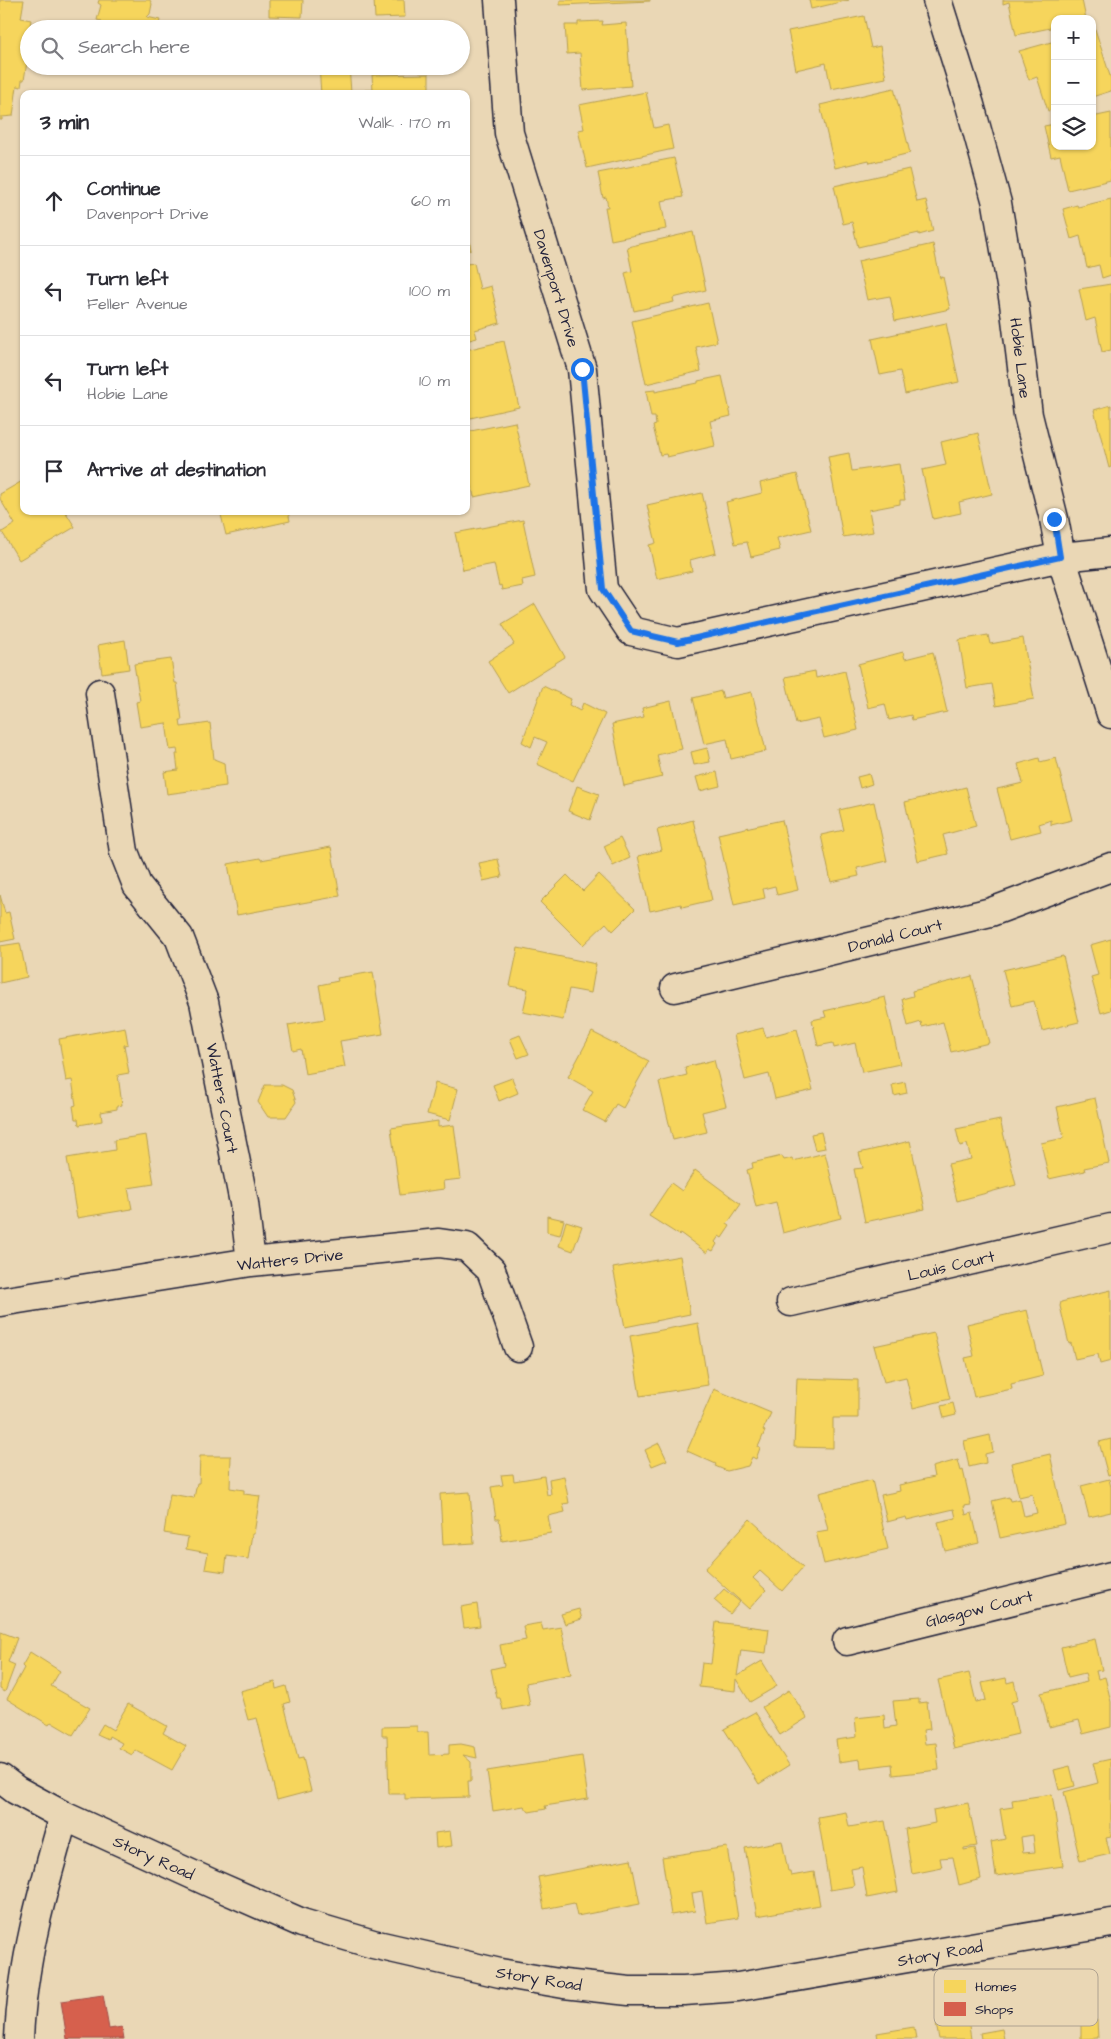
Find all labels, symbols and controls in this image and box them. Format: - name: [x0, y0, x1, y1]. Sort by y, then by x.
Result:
- map controls: [1051, 15, 1096, 150]
- button: +: [1051, 15, 1096, 60]
- search box: [20, 20, 470, 75]
- icon: search: [38, 34, 66, 62]
- text: Search here: [78, 34, 190, 61]
- button: −: [1051, 60, 1096, 105]
- button: layers: [1051, 105, 1096, 150]
- text: 3 min: [40, 108, 89, 137]
- text: Walk · 170 m: [359, 112, 450, 134]
- text: Continue: [87, 176, 161, 203]
- icon: ahead: [40, 187, 68, 215]
- text: 60 m: [411, 190, 450, 212]
- text: Davenport Drive: [87, 203, 209, 225]
- street label: Davenport Drive: [528, 227, 584, 350]
- text: Turn left: [87, 266, 168, 293]
- icon: left: [40, 277, 68, 305]
- text: 100 m: [409, 280, 450, 302]
- text: Feller Avenue: [87, 293, 188, 315]
- street label: Hobie Lane: [1004, 317, 1036, 400]
- text: Turn left: [87, 356, 168, 383]
- route start: [571, 358, 594, 381]
- icon: left: [40, 367, 68, 395]
- text: 10 m: [419, 370, 450, 392]
- text: Hobie Lane: [87, 383, 168, 405]
- icon: arrive: [40, 457, 68, 485]
- text: Arrive at destination: [87, 457, 266, 484]
- route end: [1043, 508, 1066, 531]
- street label: Donald Court: [846, 914, 945, 958]
- street label: Watters Court: [201, 1041, 244, 1156]
- street label: Watters Drive: [236, 1243, 345, 1277]
- street label: Louis Court: [905, 1245, 997, 1287]
- street label: Glasgow Court: [923, 1585, 1036, 1634]
- street label: Story Road: [109, 1830, 198, 1886]
- street label: Story Road: [896, 1936, 985, 1973]
- street label: Story Road: [494, 1961, 583, 1998]
- legend: [934, 1969, 1098, 2026]
- text: Homes: [975, 1977, 1017, 1997]
- text: Shops: [975, 2000, 1014, 2020]

